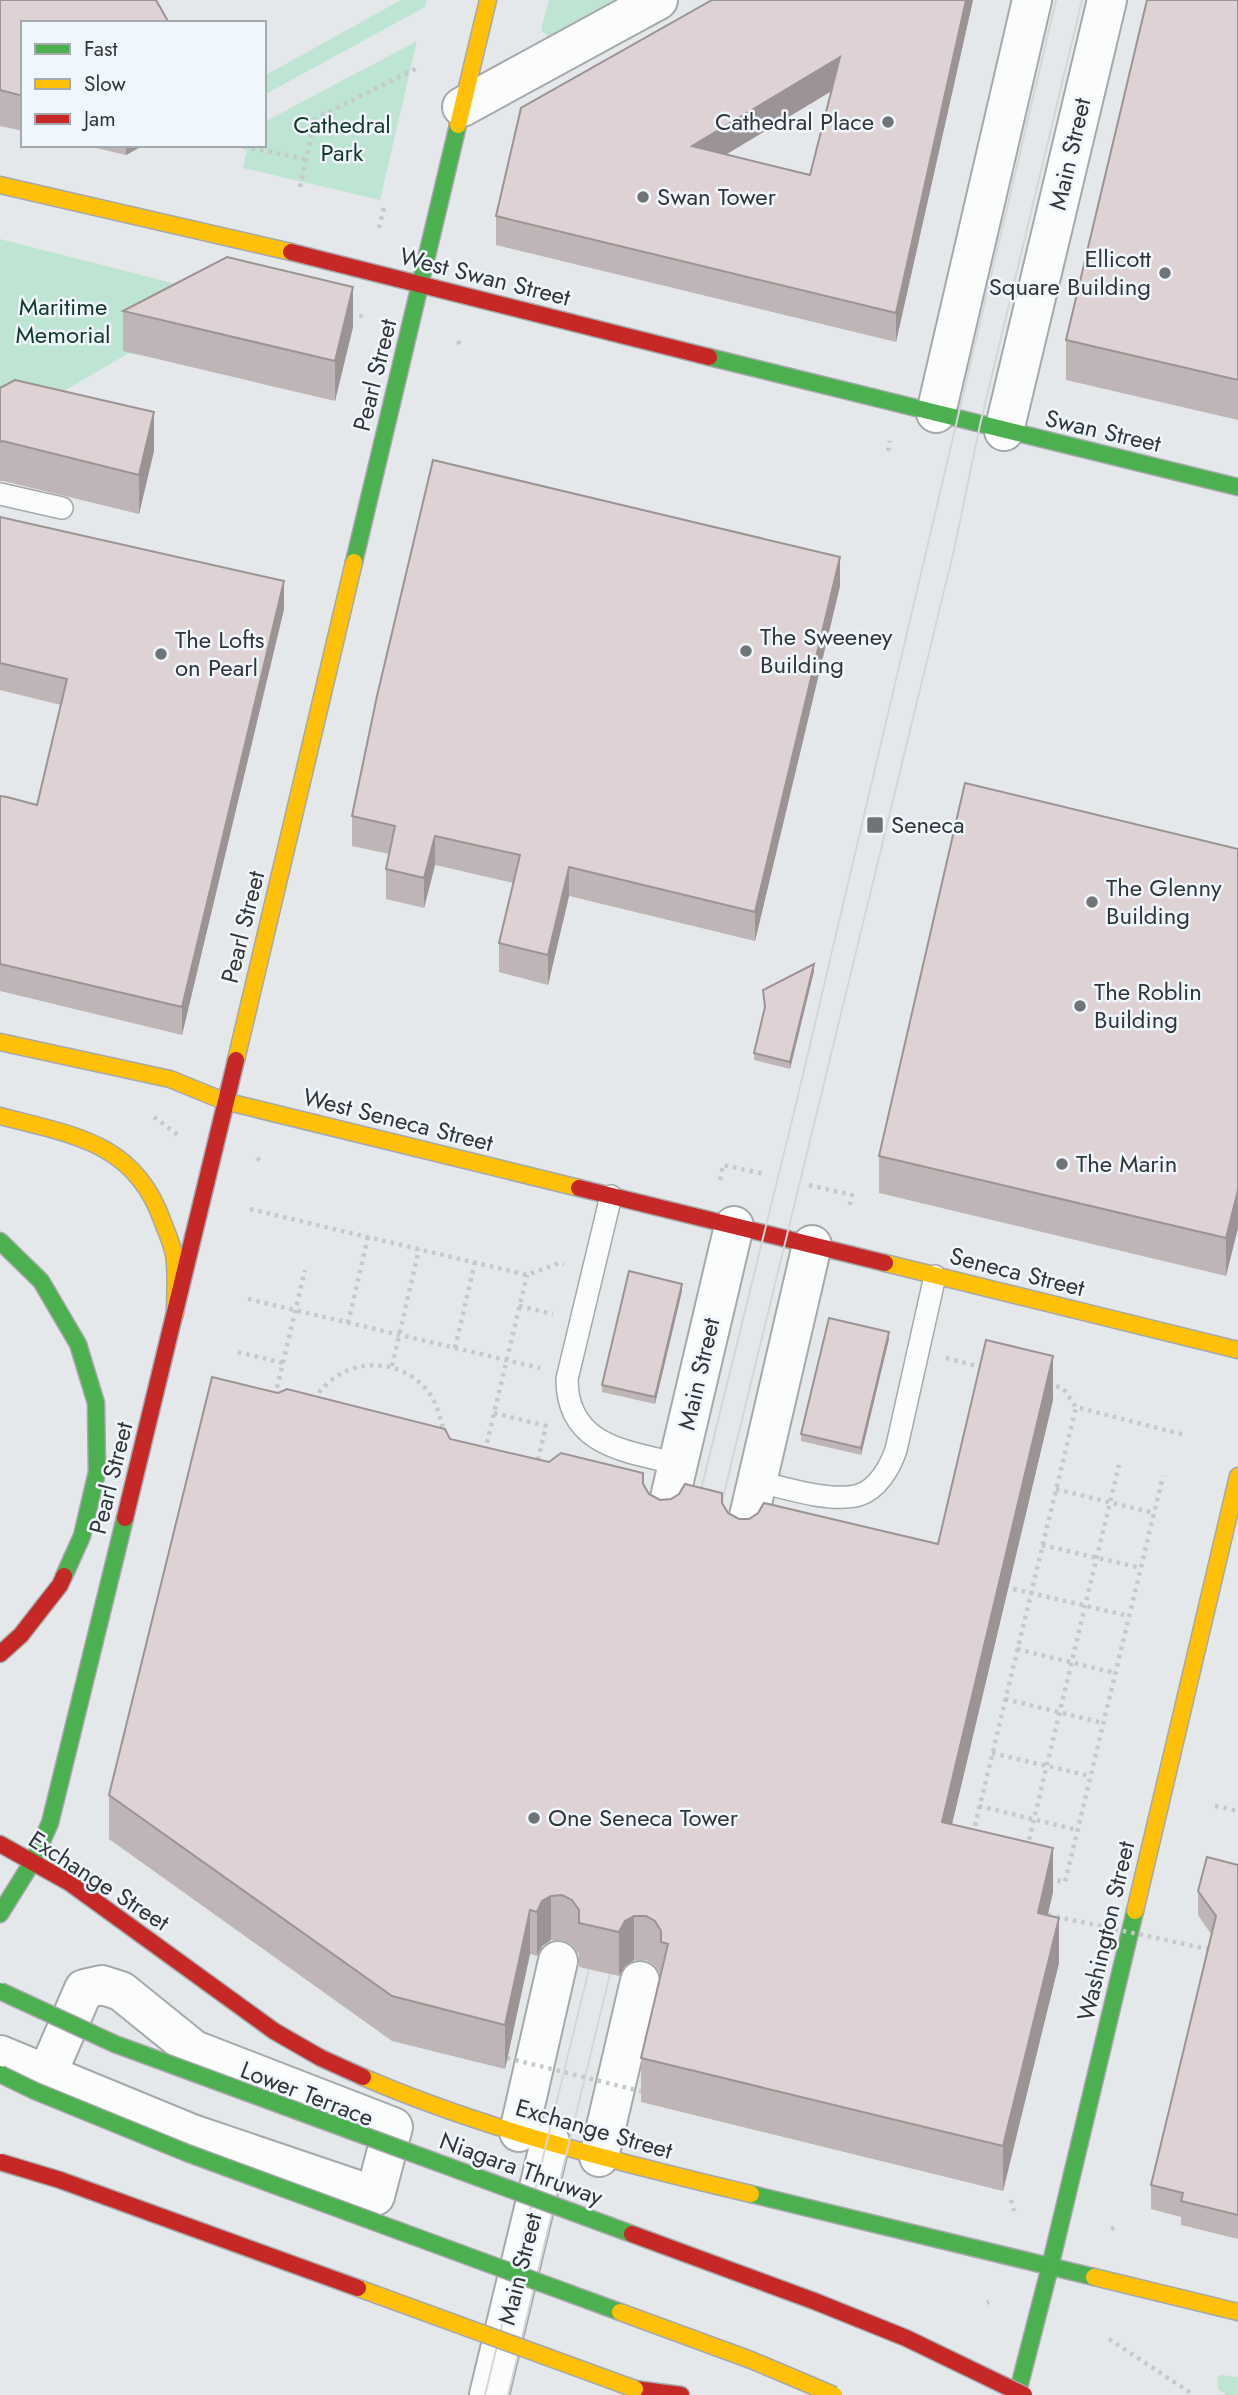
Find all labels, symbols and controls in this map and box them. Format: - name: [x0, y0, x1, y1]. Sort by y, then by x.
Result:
- legend: [21, 21, 266, 147]
- text: Fast: [84, 34, 117, 64]
- text: Slow: [84, 69, 126, 99]
- street label: Main Street: [1040, 94, 1099, 214]
- text: Jam: [81, 104, 116, 134]
- place label: Cathedral Place: [715, 104, 874, 139]
- park label: Cathedral Park: [293, 107, 391, 170]
- marker: Cathedral Place: [880, 114, 896, 130]
- place label: Swan Tower: [657, 179, 777, 214]
- marker: Swan Tower: [635, 189, 651, 205]
- street label: West Swan Street: [396, 238, 574, 315]
- place label: Ellicott Square Building: [989, 241, 1151, 304]
- marker: Ellicott Square Building: [1157, 265, 1173, 281]
- park label: Maritime Memorial: [15, 289, 111, 352]
- street label: Pearl Street: [344, 315, 405, 435]
- street label: Swan Street: [1042, 400, 1165, 461]
- place label: The Sweeney Building: [760, 619, 893, 682]
- place label: The Lofts on Pearl: [175, 622, 265, 685]
- marker: The Sweeney Building: [738, 643, 754, 659]
- marker: The Lofts on Pearl: [153, 646, 169, 662]
- place label: Seneca: [891, 807, 965, 842]
- marker: Seneca: [865, 815, 885, 835]
- street label: Pearl Street: [212, 867, 273, 987]
- place label: The Glenny Building: [1106, 870, 1222, 933]
- marker: The Glenny Building: [1084, 894, 1100, 910]
- place label: The Roblin Building: [1094, 974, 1202, 1037]
- marker: The Roblin Building: [1072, 998, 1088, 1014]
- street label: West Seneca Street: [299, 1079, 497, 1160]
- place label: The Marin: [1076, 1146, 1177, 1181]
- marker: The Marin: [1054, 1156, 1070, 1172]
- street label: Seneca Street: [946, 1238, 1089, 1305]
- street label: Main Street: [669, 1314, 728, 1434]
- street label: Pearl Street: [80, 1418, 141, 1538]
- place label: One Seneca Tower: [548, 1800, 739, 1835]
- marker: One Seneca Tower: [526, 1810, 542, 1826]
- street label: Exchange Street: [22, 1822, 177, 1939]
- street label: Washington Street: [1068, 1837, 1143, 2024]
- street label: Lower Terrace: [235, 2052, 379, 2135]
- street label: Exchange Street: [512, 2089, 677, 2168]
- street label: Niagara Thruway: [435, 2123, 608, 2214]
- street label: Main Street: [489, 2209, 550, 2329]

